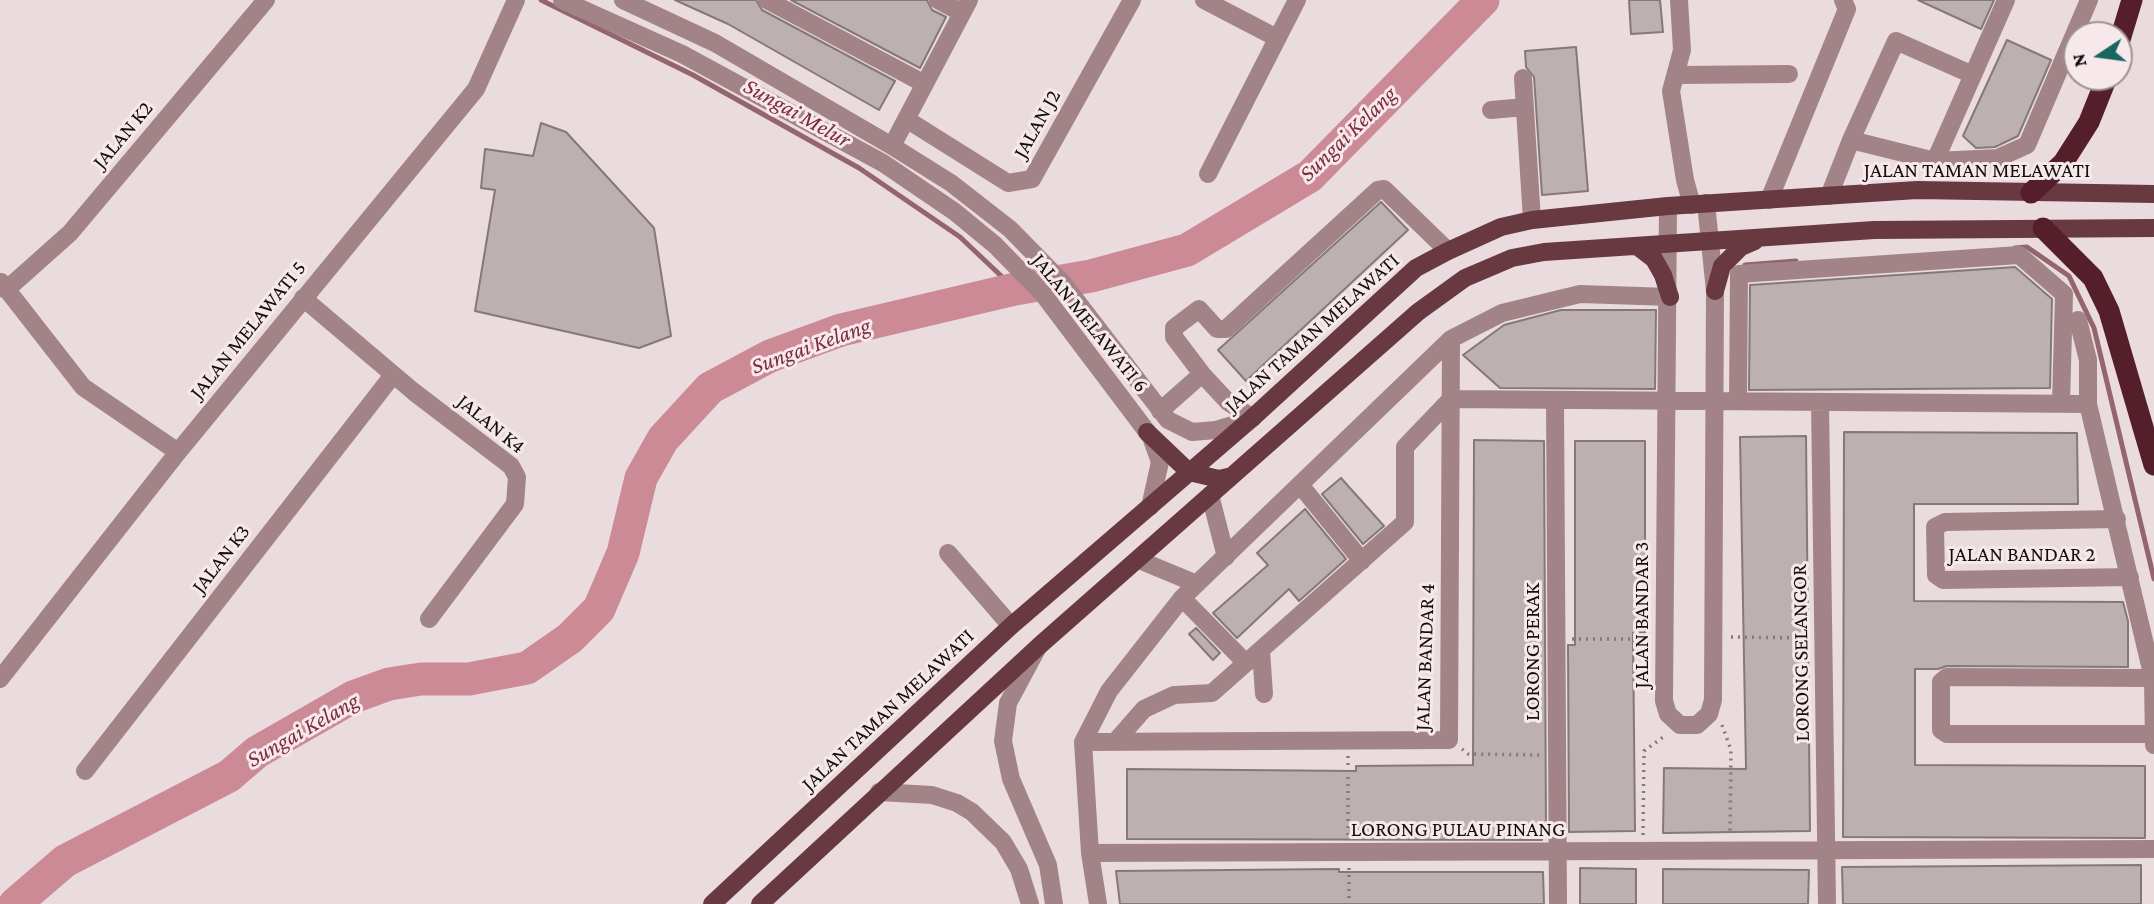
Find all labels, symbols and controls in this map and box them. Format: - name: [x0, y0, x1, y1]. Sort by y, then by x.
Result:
- north arrow: [2063, 21, 2133, 91]
- text: N: [2067, 52, 2091, 69]
- water label: Sungai Melur: [739, 72, 855, 154]
- water label: Sungai Kelang: [1293, 81, 1403, 187]
- street label: JALAN J2: [1008, 85, 1066, 163]
- street label: JALAN K2: [87, 96, 159, 174]
- street label: JALAN TAMAN MELAWATI: [1864, 158, 2090, 184]
- street label: JALAN TAMAN MELAWATI: [1219, 248, 1405, 418]
- street label: JALAN MELAWATI 6: [1026, 249, 1154, 397]
- street label: JALAN MELAWATI 5: [185, 256, 311, 404]
- water label: Sungai Kelang: [747, 312, 875, 380]
- street label: JALAN K4: [452, 389, 530, 459]
- street label: JALAN K3: [186, 520, 256, 598]
- street label: JALAN BANDAR 3: [1629, 542, 1655, 688]
- street label: JALAN BANDAR 2: [1949, 542, 2095, 568]
- street label: LORONG SELANGOR: [1787, 564, 1815, 742]
- street label: JALAN BANDAR 4: [1410, 583, 1440, 731]
- street label: LORONG PERAK: [1520, 583, 1546, 721]
- street label: JALAN TAMAN MELAWATI: [797, 624, 979, 796]
- water label: Sungai Kelang: [242, 687, 364, 773]
- street label: LORONG PULAU PINANG: [1351, 817, 1565, 843]

